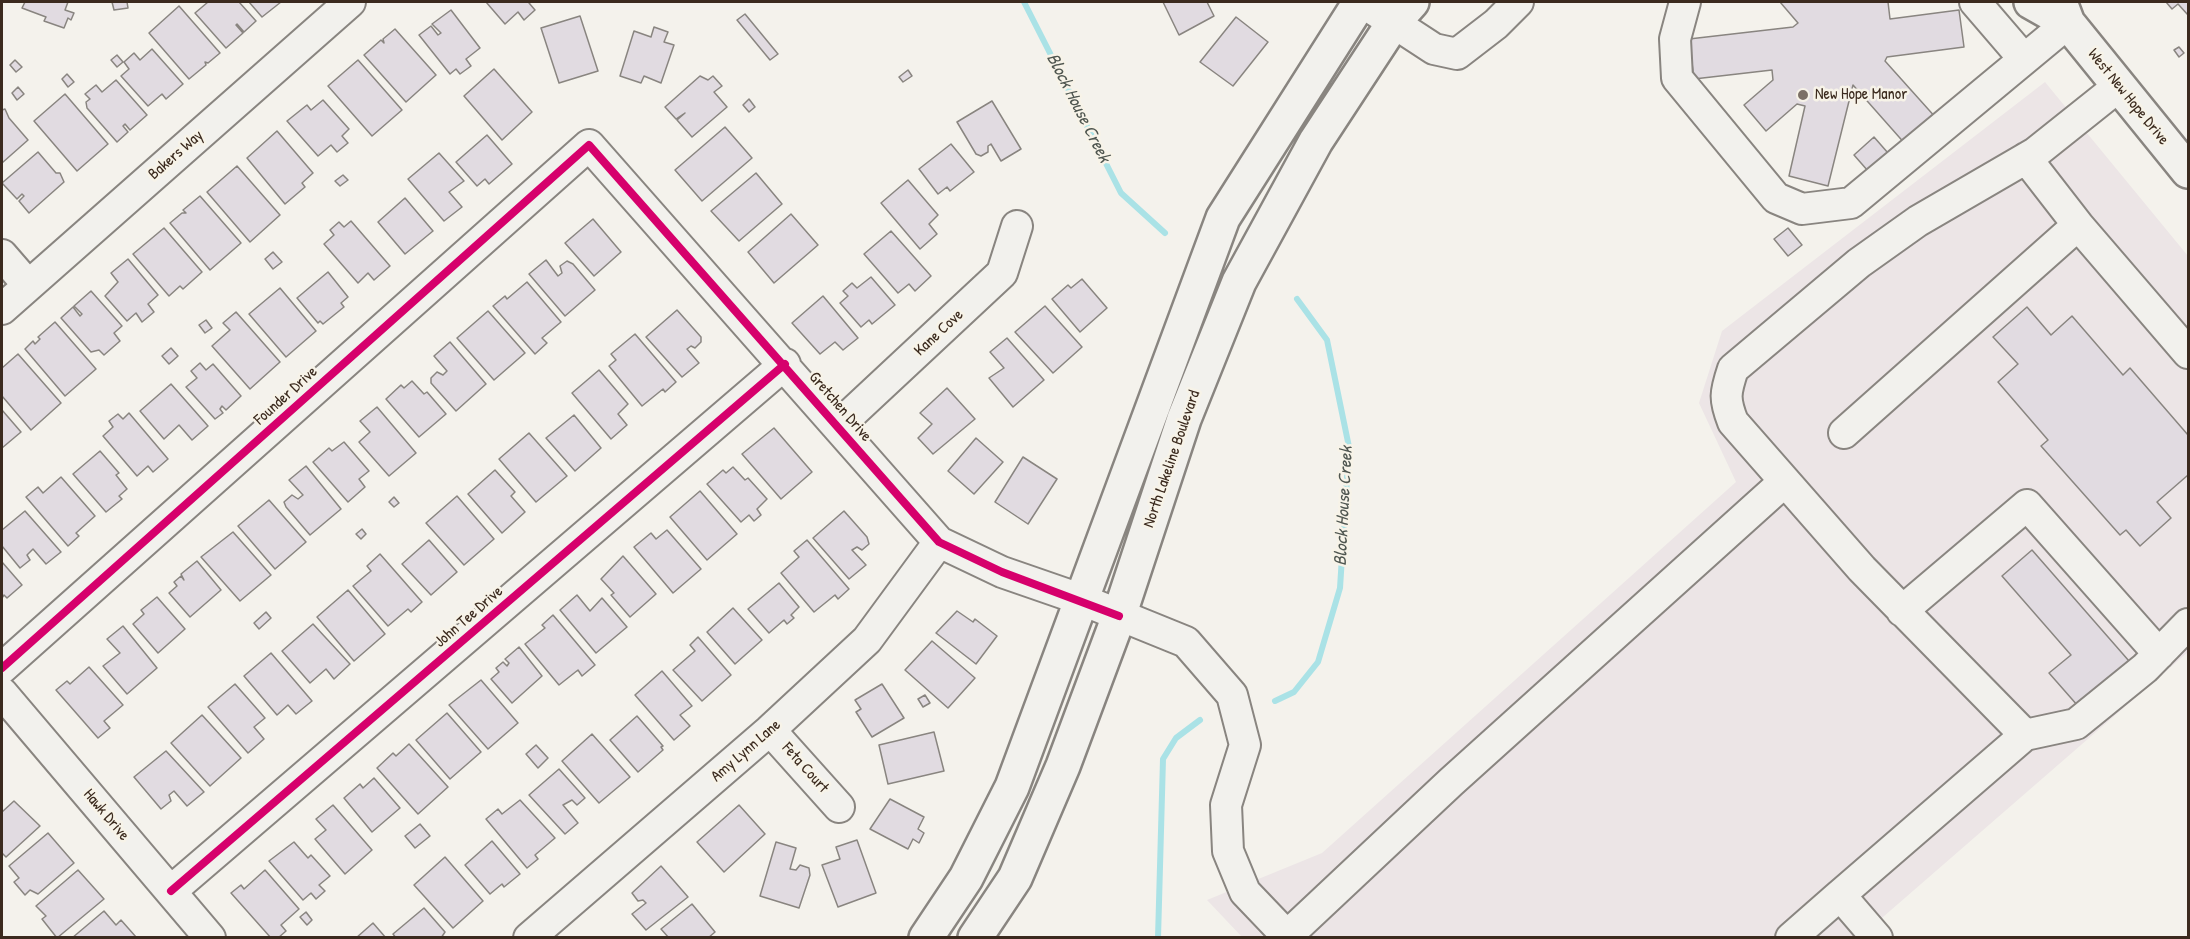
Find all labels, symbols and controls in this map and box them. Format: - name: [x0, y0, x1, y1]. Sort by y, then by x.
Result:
- street label: West New Hope Drive: [2083, 45, 2173, 149]
- water label: Block House Creek: [1041, 50, 1115, 166]
- place label: New Hope Manor: [1815, 85, 1907, 105]
- marker: New Hope Manor: [1796, 88, 1810, 102]
- street label: Bakers Way: [145, 126, 207, 184]
- street label: Kane Cove: [911, 306, 967, 360]
- street label: Founder Drive: [250, 363, 322, 429]
- street label: Gretchen Drive: [805, 368, 875, 446]
- street label: North Lakeline Boulevard: [1139, 388, 1205, 530]
- water label: Block House Creek: [1330, 446, 1358, 566]
- street label: John Tee Drive: [431, 582, 507, 652]
- street label: Amy Lynn Lane: [707, 716, 785, 786]
- street label: Feta Court: [777, 739, 833, 797]
- street label: Hawk Drive: [79, 785, 133, 845]

